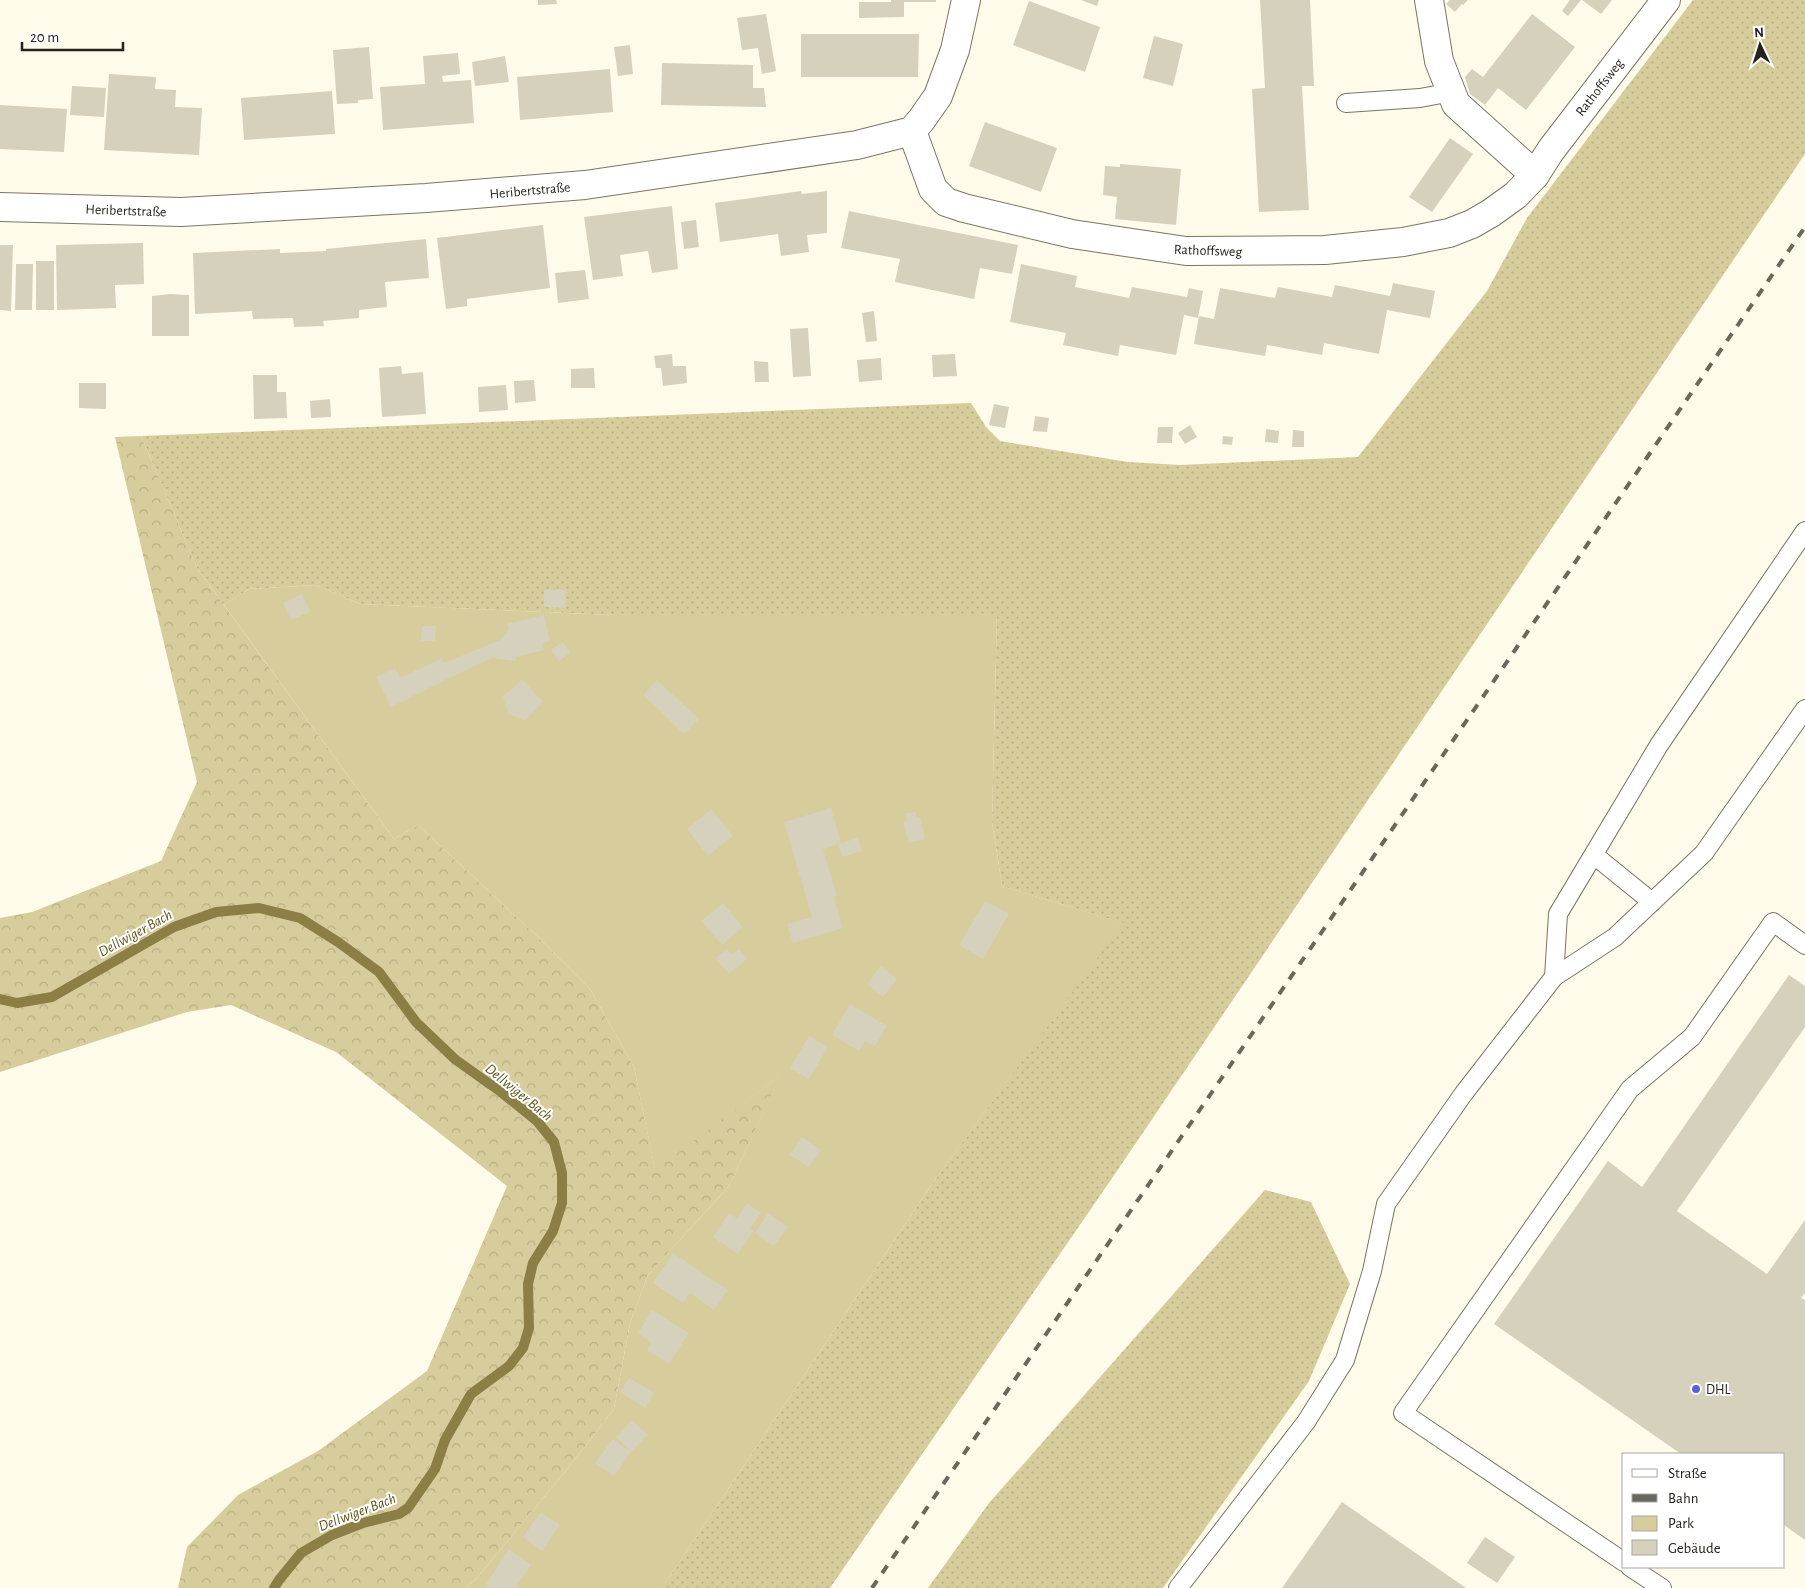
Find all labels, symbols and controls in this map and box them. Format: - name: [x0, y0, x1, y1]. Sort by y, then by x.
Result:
- scale bar: [22, 20, 124, 52]
- north arrow: [1735, 20, 1785, 70]
- text: N: [1754, 26, 1765, 40]
- text: 20 m: [30, 30, 59, 45]
- street label: Rathoffsweg: [1573, 56, 1626, 119]
- street label: Heribertstraße: [489, 180, 571, 202]
- street label: Heribertstraße: [85, 203, 167, 219]
- street label: Rathoffsweg: [1174, 243, 1243, 259]
- water label: Dellwiger Bach: [96, 907, 174, 960]
- water label: Dellwiger Bach: [482, 1061, 555, 1124]
- marker: DHL: [1690, 1383, 1702, 1395]
- place label: DHL: [1706, 1383, 1731, 1397]
- legend: [1622, 1453, 1785, 1568]
- text: Straße: [1668, 1466, 1707, 1481]
- water label: Dellwiger Bach: [316, 1491, 398, 1534]
- text: Bahn: [1668, 1491, 1698, 1506]
- text: Park: [1668, 1516, 1694, 1531]
- text: Gebäude: [1668, 1541, 1721, 1556]

